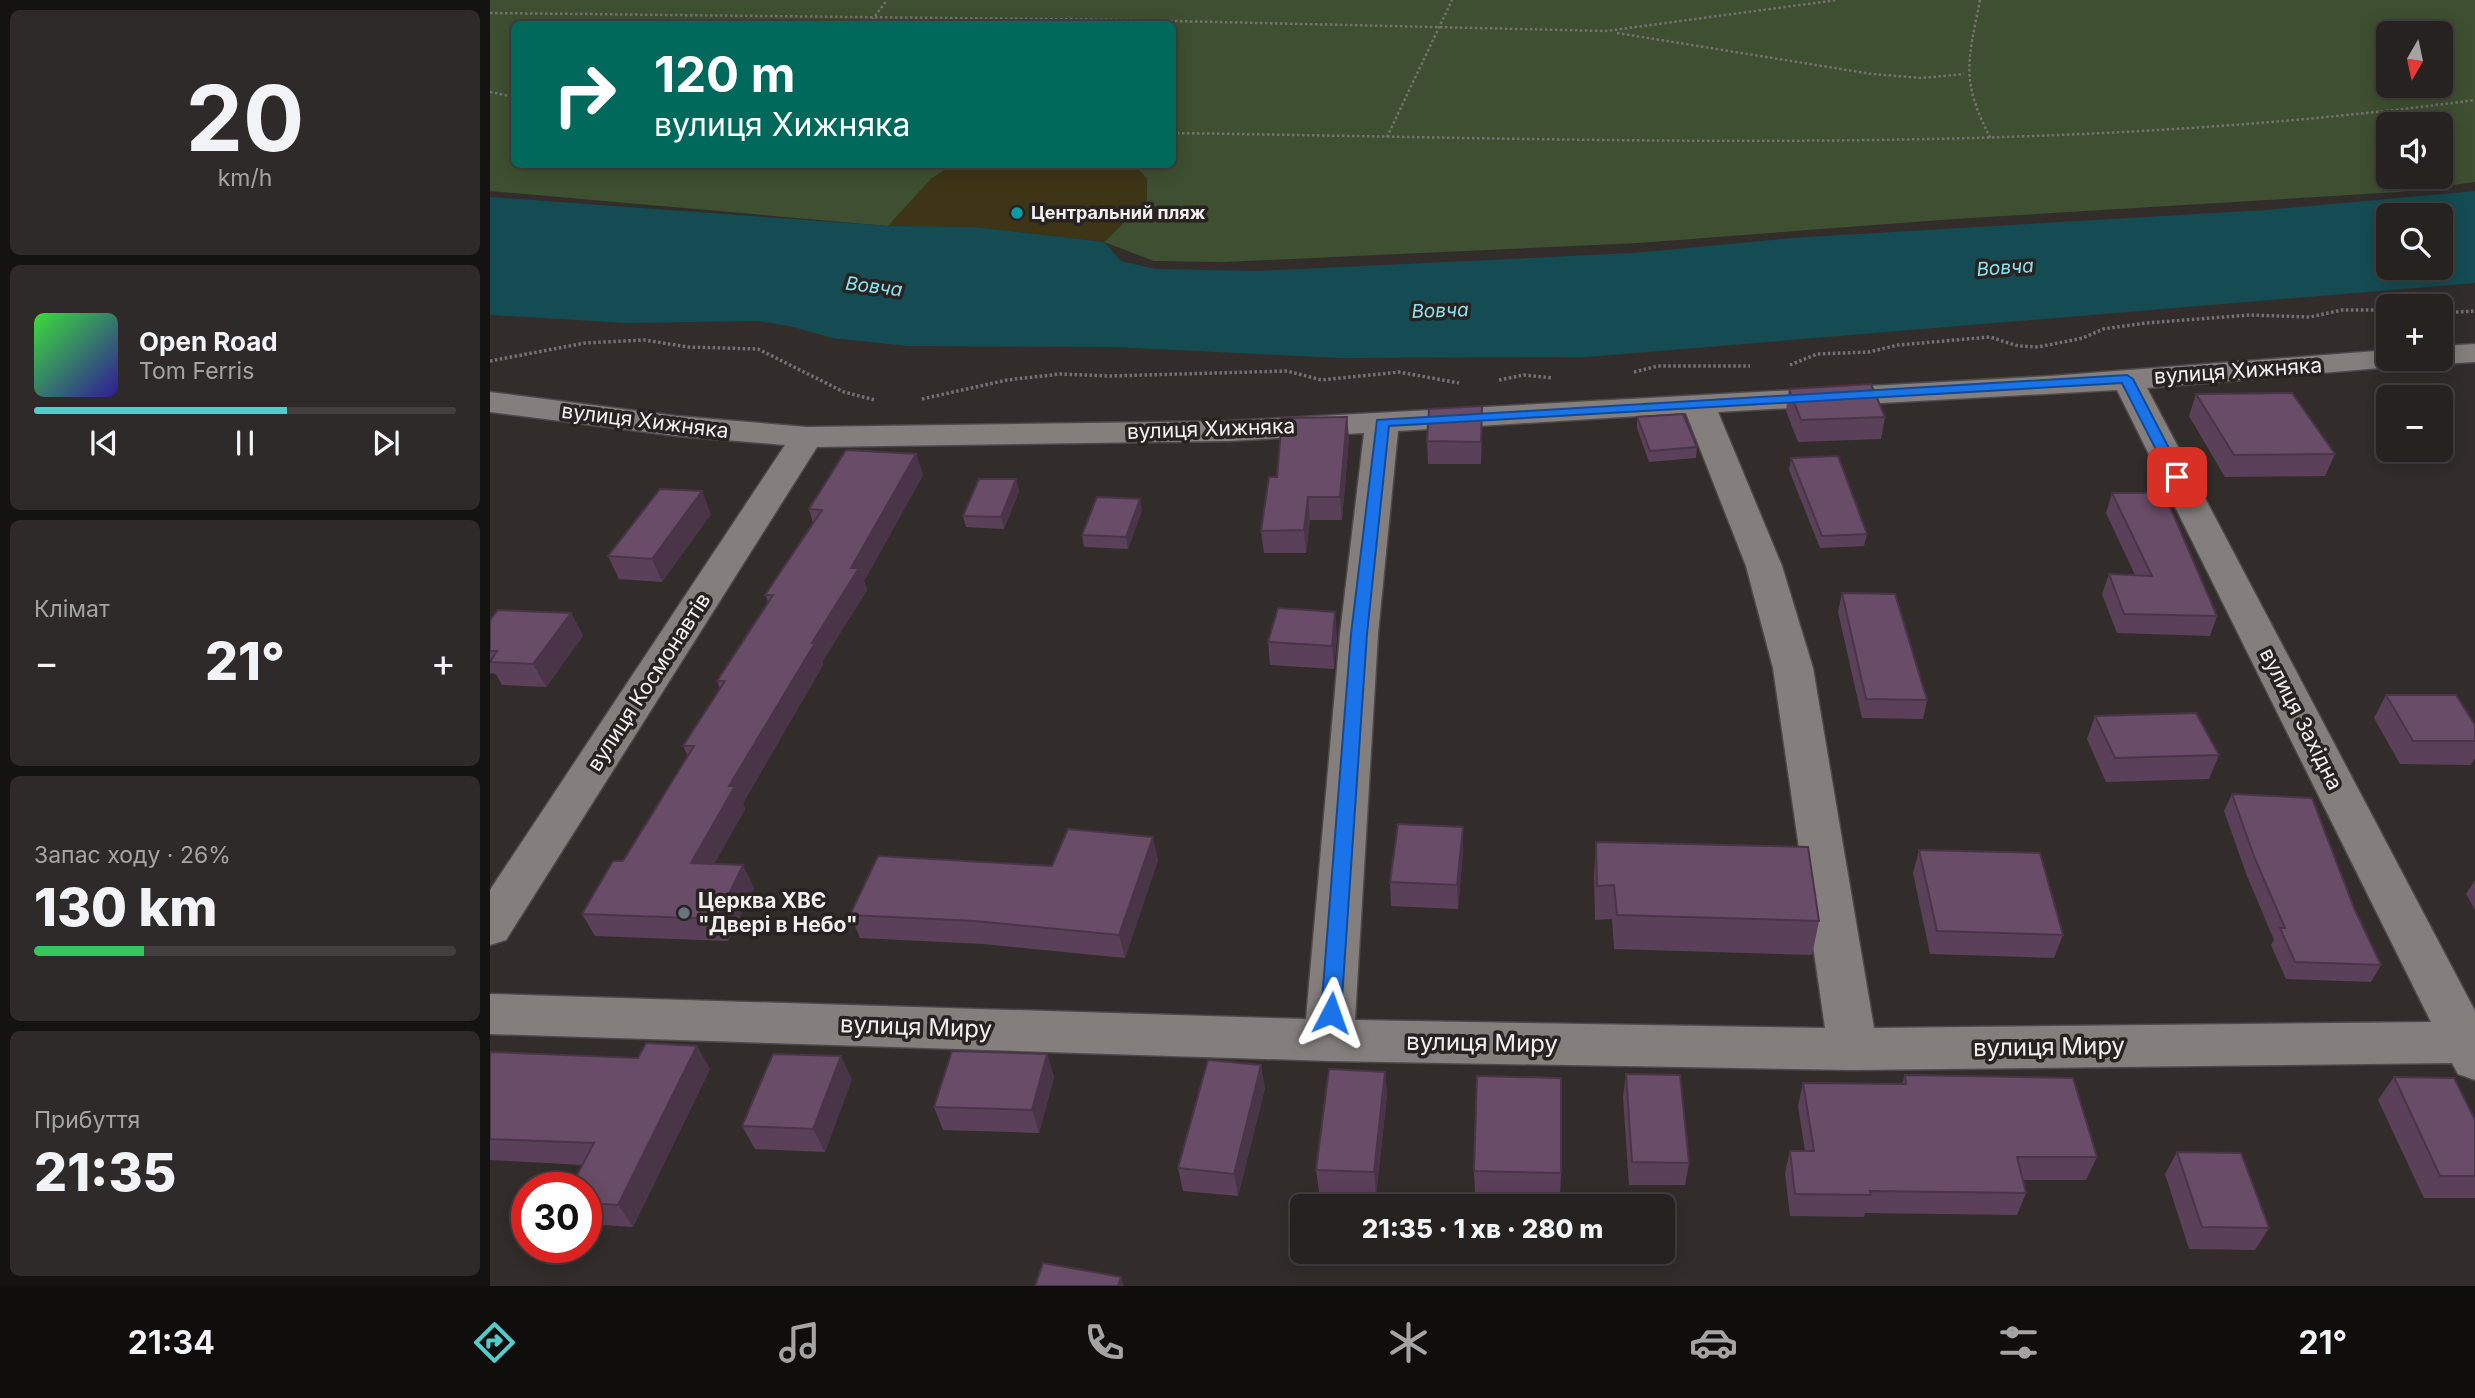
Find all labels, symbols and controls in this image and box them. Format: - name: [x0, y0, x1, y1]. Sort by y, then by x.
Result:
- north arrow: [2376, 21, 2454, 98]
- map controls: [2376, 21, 2453, 462]
- text: 120 m: [654, 45, 795, 104]
- icon: right: [539, 49, 630, 140]
- text: 20: [186, 63, 304, 173]
- text: вулиця Хижняка: [654, 105, 910, 144]
- button: sound: [2376, 112, 2453, 189]
- text: km/h: [218, 164, 272, 192]
- place label: Центральний пляж: [1031, 202, 1206, 223]
- button: search: [2376, 203, 2453, 280]
- marker: Центральний пляж: [1009, 205, 1025, 221]
- water label: Вовча: [1976, 254, 2035, 281]
- water label: Вовча: [844, 272, 904, 301]
- button: +: [2376, 294, 2453, 371]
- water label: Вовча: [1411, 298, 1469, 323]
- text: Open Road: [139, 326, 278, 357]
- street label: вулиця Хижняка: [2153, 352, 2323, 389]
- text: Tom Ferris: [139, 357, 254, 385]
- button: −: [2376, 385, 2453, 462]
- street label: вулиця Хижняка: [560, 398, 730, 443]
- street label: вулиця Хижняка: [1126, 413, 1296, 444]
- icon: previous: [85, 424, 123, 462]
- icon: pause: [226, 424, 264, 462]
- icon: next: [367, 424, 405, 462]
- pin: [2147, 447, 2207, 507]
- icon: arrive: [2158, 458, 2196, 496]
- street label: вулиця Космонавтів: [582, 588, 715, 775]
- text: Клімат: [34, 595, 110, 623]
- text: 21°: [205, 630, 285, 693]
- text: −: [34, 639, 59, 685]
- text: +: [431, 639, 456, 685]
- street label: вулиця Західна: [2255, 644, 2348, 794]
- text: Запас ходу · 26%: [34, 841, 231, 869]
- text: 130 km: [34, 876, 218, 939]
- place label: Церква ХВЄ "Двері в Небо": [698, 888, 858, 937]
- marker: Церква ХВЄ "Двері в Небо": [676, 905, 692, 921]
- position arrow: [1294, 976, 1368, 1050]
- street label: вулиця Миру: [840, 1009, 992, 1044]
- street label: вулиця Миру: [1406, 1027, 1558, 1058]
- street label: вулиця Миру: [1973, 1031, 2125, 1062]
- text: Прибуття: [34, 1106, 140, 1134]
- text: 21:35: [34, 1141, 177, 1204]
- speed limit sign: 30: [511, 1172, 602, 1263]
- text: 21:35 · 1 хв · 280 m: [1362, 1213, 1603, 1244]
- icon: directions: [470, 1318, 519, 1367]
- icon: music: [775, 1318, 824, 1367]
- icon: phone: [1080, 1318, 1129, 1367]
- icon: climate: [1384, 1318, 1433, 1367]
- icon: car: [1689, 1318, 1738, 1367]
- icon: filters: [1994, 1318, 2043, 1367]
- text: 21:34: [128, 1323, 215, 1362]
- text: 21°: [2298, 1323, 2347, 1362]

